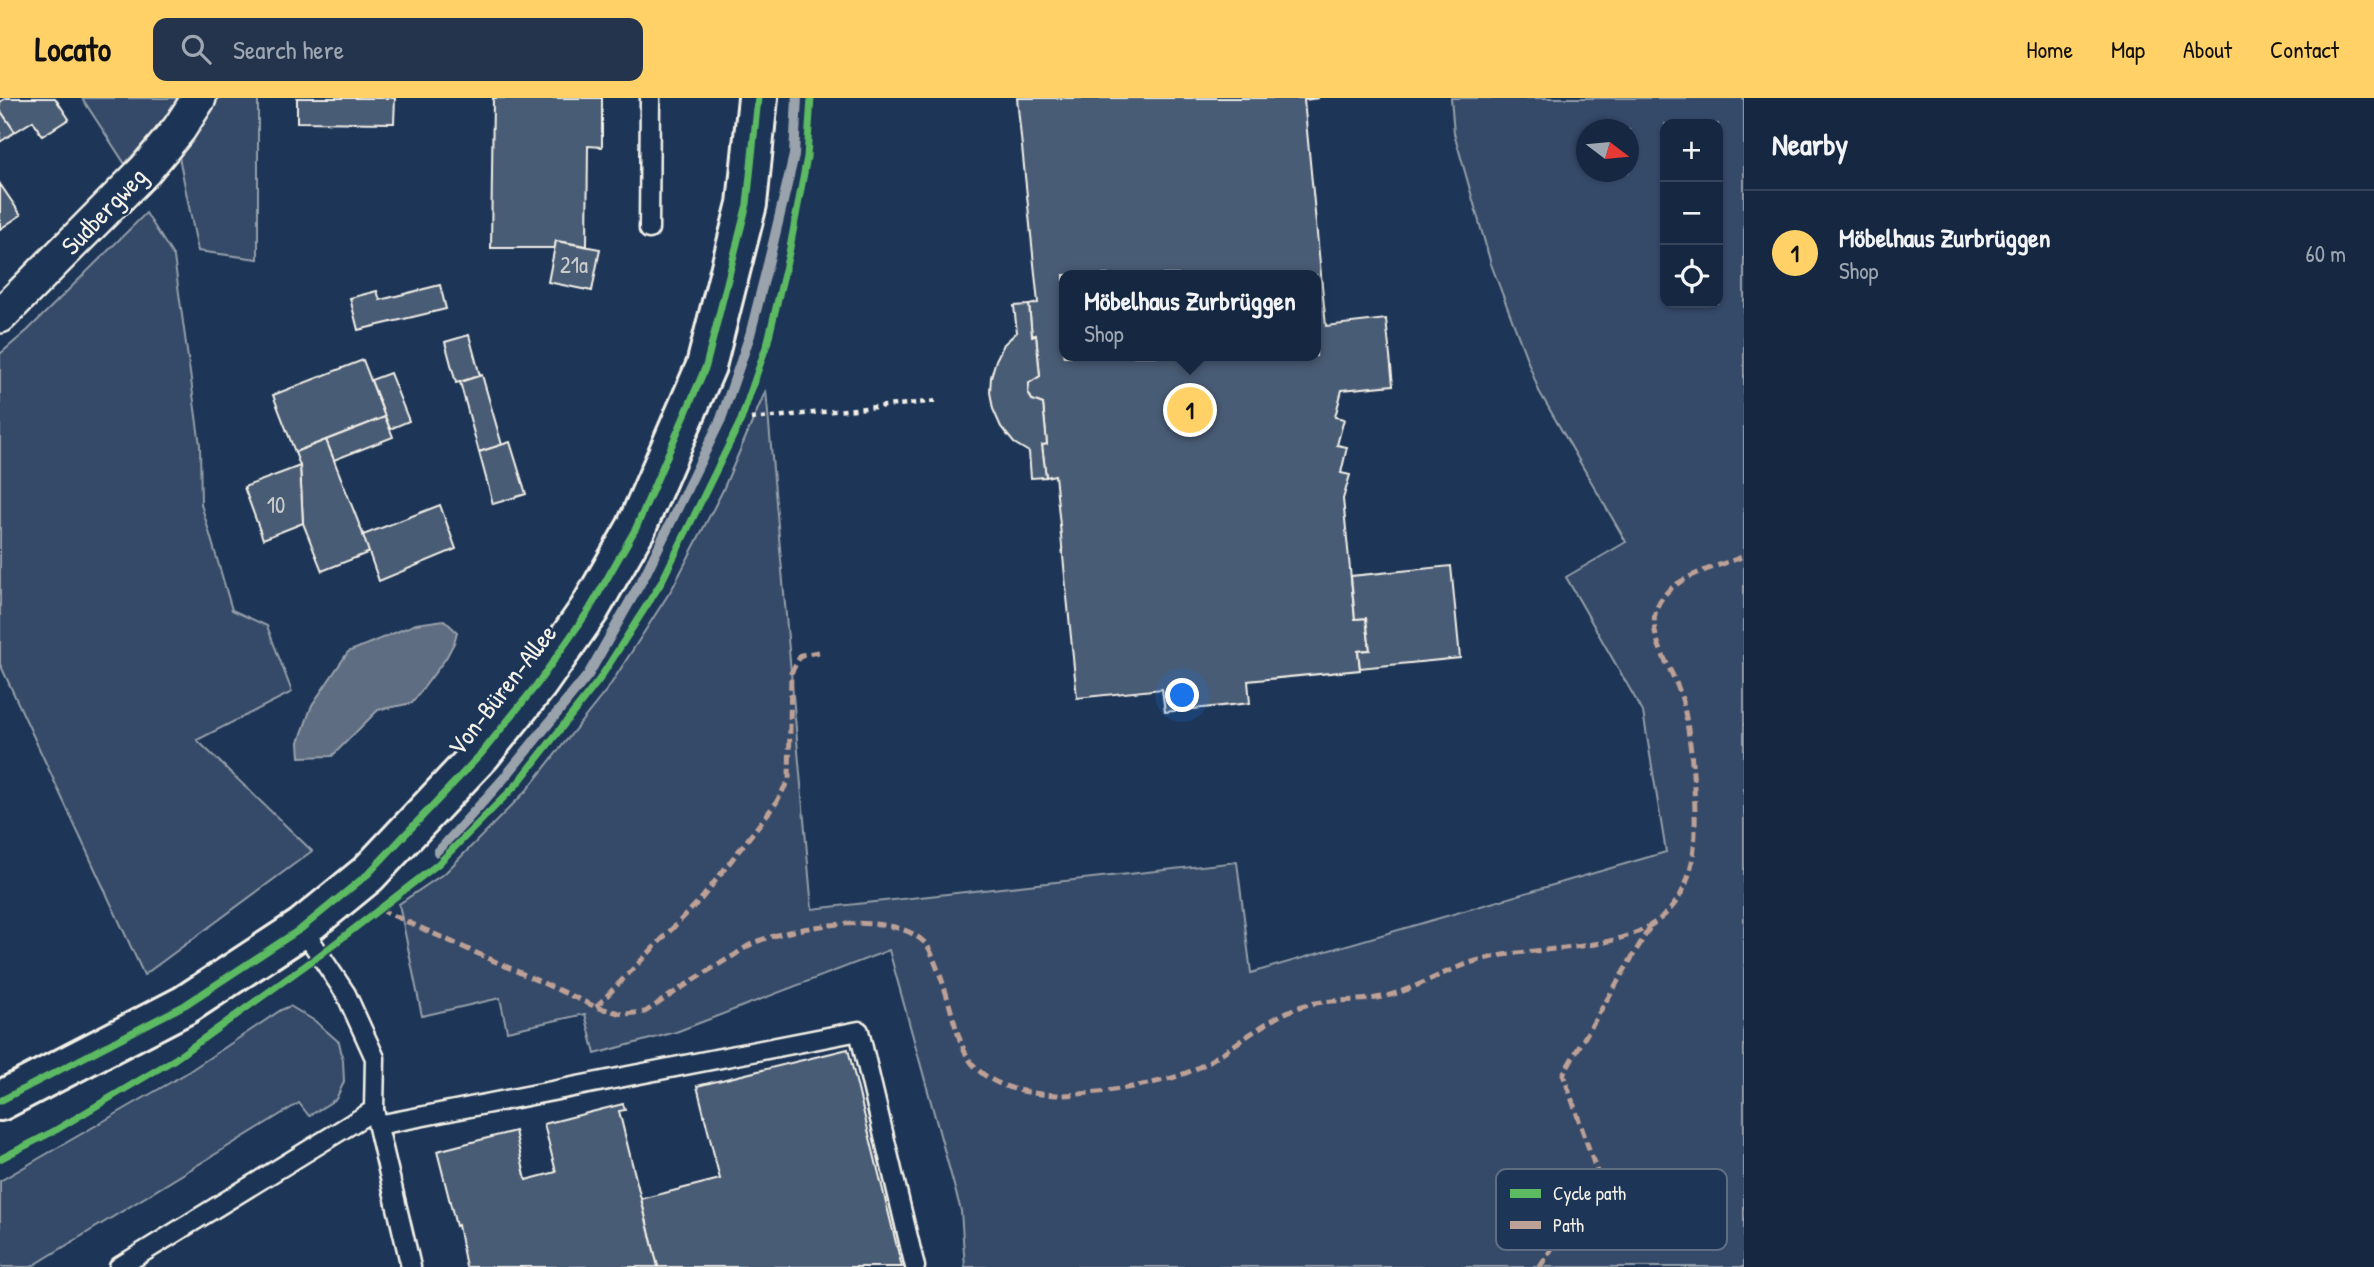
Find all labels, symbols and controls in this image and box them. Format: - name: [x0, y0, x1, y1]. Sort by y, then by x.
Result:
- search box: [153, 18, 643, 81]
- text: Locato: [35, 27, 111, 71]
- icon: search: [177, 30, 215, 68]
- text: Search here: [233, 32, 344, 67]
- text: Home: [2026, 33, 2073, 65]
- text: Map: [2111, 33, 2145, 65]
- text: About: [2183, 33, 2232, 65]
- text: Contact: [2270, 33, 2339, 65]
- north arrow: [1576, 119, 1639, 182]
- map controls: [1660, 119, 1723, 308]
- button: +: [1660, 119, 1723, 182]
- text: Nearby: [1772, 124, 1848, 164]
- street label: Sudbergweg: [53, 159, 154, 262]
- button: −: [1660, 182, 1723, 245]
- text: Möbelhaus Zurbrüggen: [1839, 220, 2050, 255]
- text: 1: [1791, 238, 1799, 269]
- text: 60 m: [2306, 238, 2346, 269]
- button: locate: [1660, 245, 1723, 308]
- house number: 21a: [560, 249, 588, 280]
- text: Shop: [1839, 255, 1878, 286]
- popup: [1059, 270, 1321, 361]
- text: Möbelhaus Zurbrüggen: [1084, 283, 1296, 318]
- text: Shop: [1084, 318, 1124, 349]
- pin: 1: [1167, 384, 1213, 436]
- house number: 10: [267, 489, 285, 520]
- street label: Von-Büren-Allee: [439, 617, 564, 763]
- your location: [1165, 678, 1199, 712]
- legend: [1496, 1169, 1727, 1250]
- text: Cycle path: [1553, 1180, 1626, 1206]
- text: Path: [1553, 1212, 1584, 1238]

